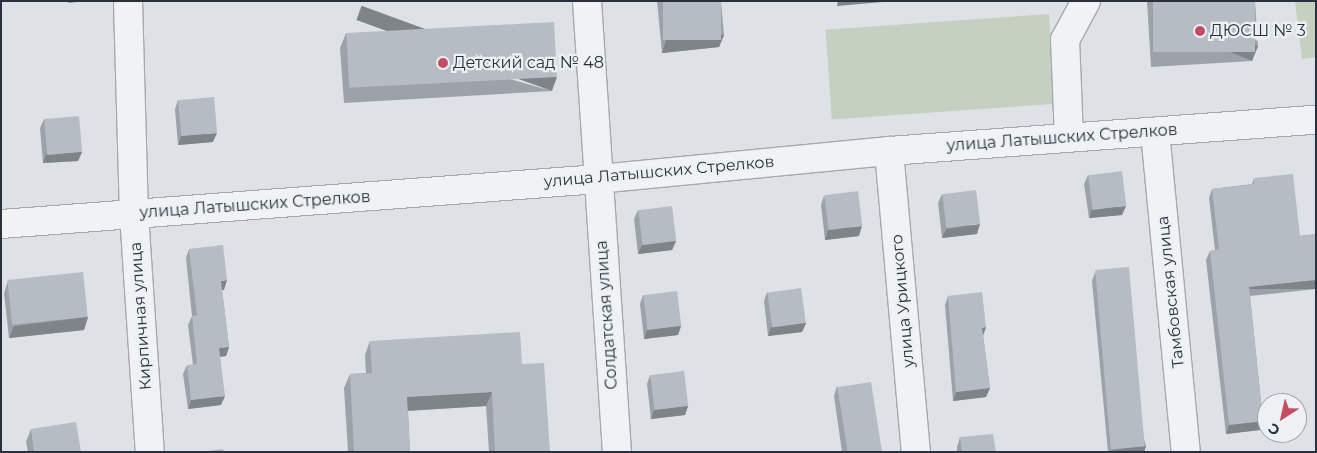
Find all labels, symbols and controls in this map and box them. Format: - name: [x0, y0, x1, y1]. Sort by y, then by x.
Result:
- place label: ДЮСШ № 3: [1210, 21, 1306, 41]
- marker: ДЮСШ № 3: [1194, 25, 1206, 37]
- place label: Детский сад № 48: [453, 53, 604, 73]
- marker: Детский сад № 48: [437, 57, 449, 69]
- street label: улица Латышских Стрелков: [946, 120, 1178, 156]
- street label: улица Латышских Стрелков: [543, 152, 775, 192]
- street label: улица Латышских Стрелков: [139, 187, 371, 223]
- street label: Тамбовская улица: [1153, 215, 1189, 369]
- street label: улица Урицкого: [888, 233, 918, 369]
- street label: Солдатская улица: [592, 240, 622, 390]
- street label: Кирпичная улица: [126, 241, 156, 391]
- north arrow: [1257, 393, 1307, 443]
- text: С: [1265, 419, 1283, 440]

